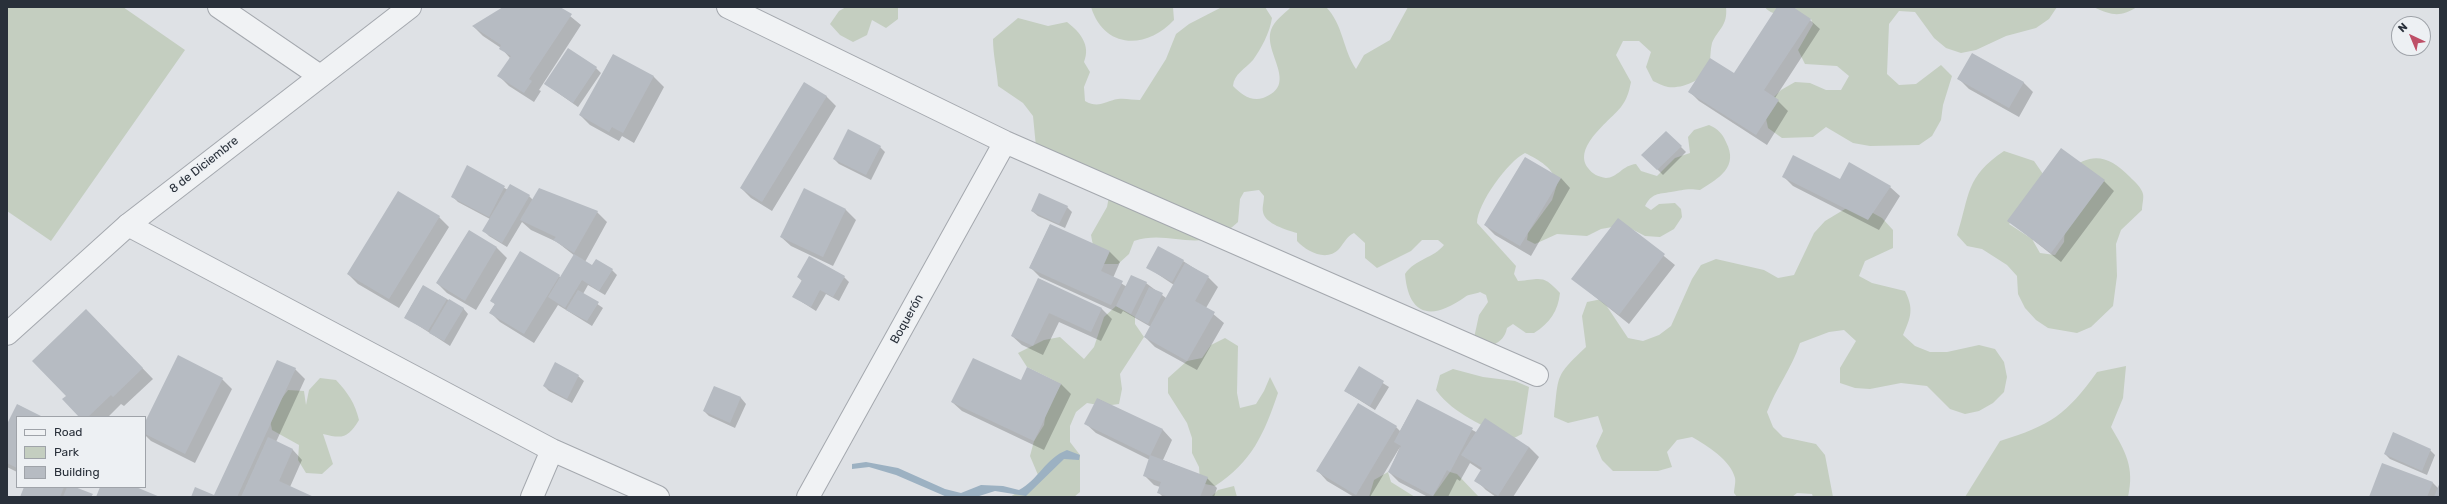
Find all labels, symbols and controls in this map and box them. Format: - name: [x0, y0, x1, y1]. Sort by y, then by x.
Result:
- north arrow: [2391, 16, 2431, 56]
- text: N: [2396, 20, 2410, 35]
- street label: 8 de Diciembre: [167, 134, 241, 196]
- street label: Boquerón: [887, 292, 927, 346]
- legend: [16, 416, 146, 488]
- text: Road: [54, 425, 82, 439]
- text: Park: [54, 445, 79, 459]
- text: Building: [54, 465, 100, 479]

